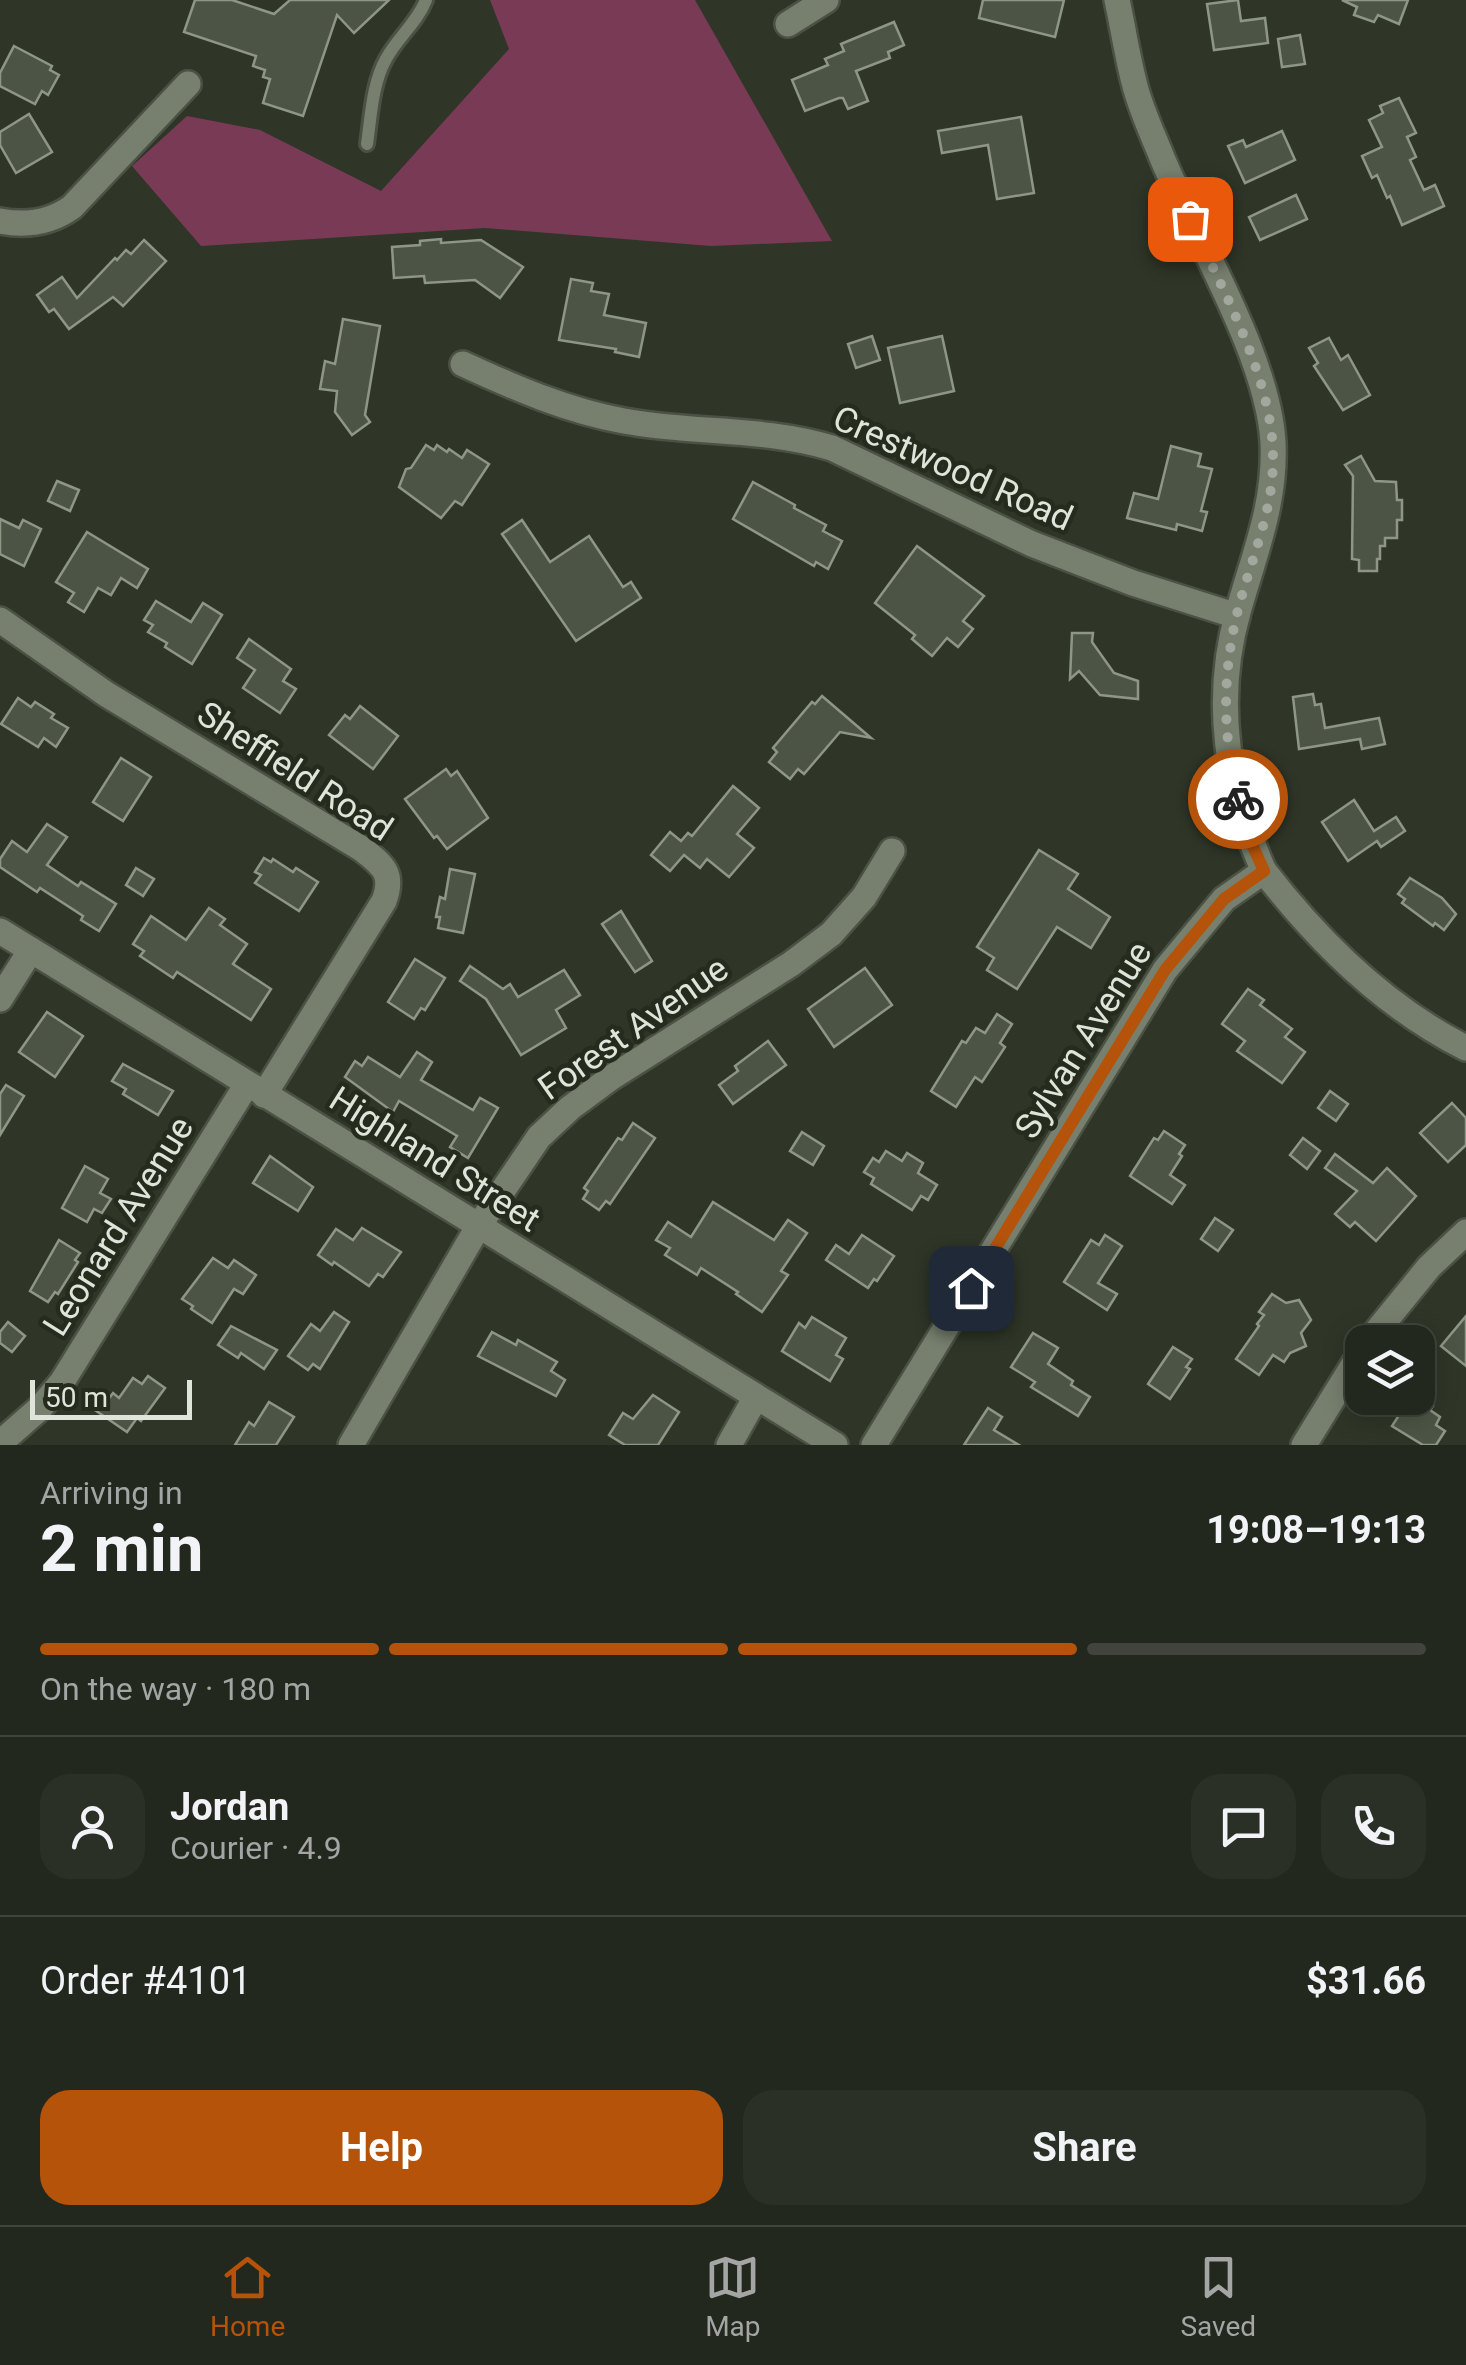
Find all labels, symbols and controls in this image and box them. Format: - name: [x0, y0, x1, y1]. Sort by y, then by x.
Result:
- pin: [1148, 177, 1233, 262]
- icon: bag: [1163, 192, 1218, 247]
- street label: Crestwood Road: [827, 397, 1079, 540]
- street label: Sheffield Road: [190, 693, 400, 850]
- courier: [1188, 749, 1288, 849]
- icon: bike: [1211, 772, 1266, 827]
- street label: Sylvan Avenue: [1007, 934, 1160, 1146]
- street label: Forest Avenue: [531, 948, 736, 1109]
- street label: Highland Street: [322, 1078, 547, 1240]
- street label: Leonard Avenue: [35, 1109, 202, 1343]
- pin: [929, 1246, 1014, 1331]
- icon: home: [944, 1261, 999, 1316]
- map controls: [1345, 1325, 1435, 1415]
- button: layers: [1345, 1325, 1435, 1415]
- scale bar: [30, 1375, 192, 1420]
- text: 50 m: [45, 1381, 108, 1414]
- text: Arriving in: [40, 1474, 183, 1512]
- text: 19:08–19:13: [1206, 1508, 1426, 1552]
- text: 2 min: [40, 1511, 203, 1587]
- text: On the way · 180 m: [40, 1670, 311, 1708]
- button: person: [40, 1774, 145, 1879]
- button: chat: [1191, 1774, 1296, 1879]
- button: phone: [1321, 1774, 1426, 1879]
- text: Jordan: [170, 1785, 289, 1829]
- text: Courier · 4.9: [170, 1829, 342, 1867]
- text: Order #4101: [40, 1959, 251, 2003]
- text: $31.66: [1306, 1959, 1426, 2003]
- button: Help: [40, 2090, 723, 2205]
- button: Share: [743, 2090, 1426, 2205]
- tab: Home: [210, 2250, 285, 2343]
- tab: Map: [705, 2250, 761, 2343]
- tab: Saved: [1180, 2250, 1256, 2343]

